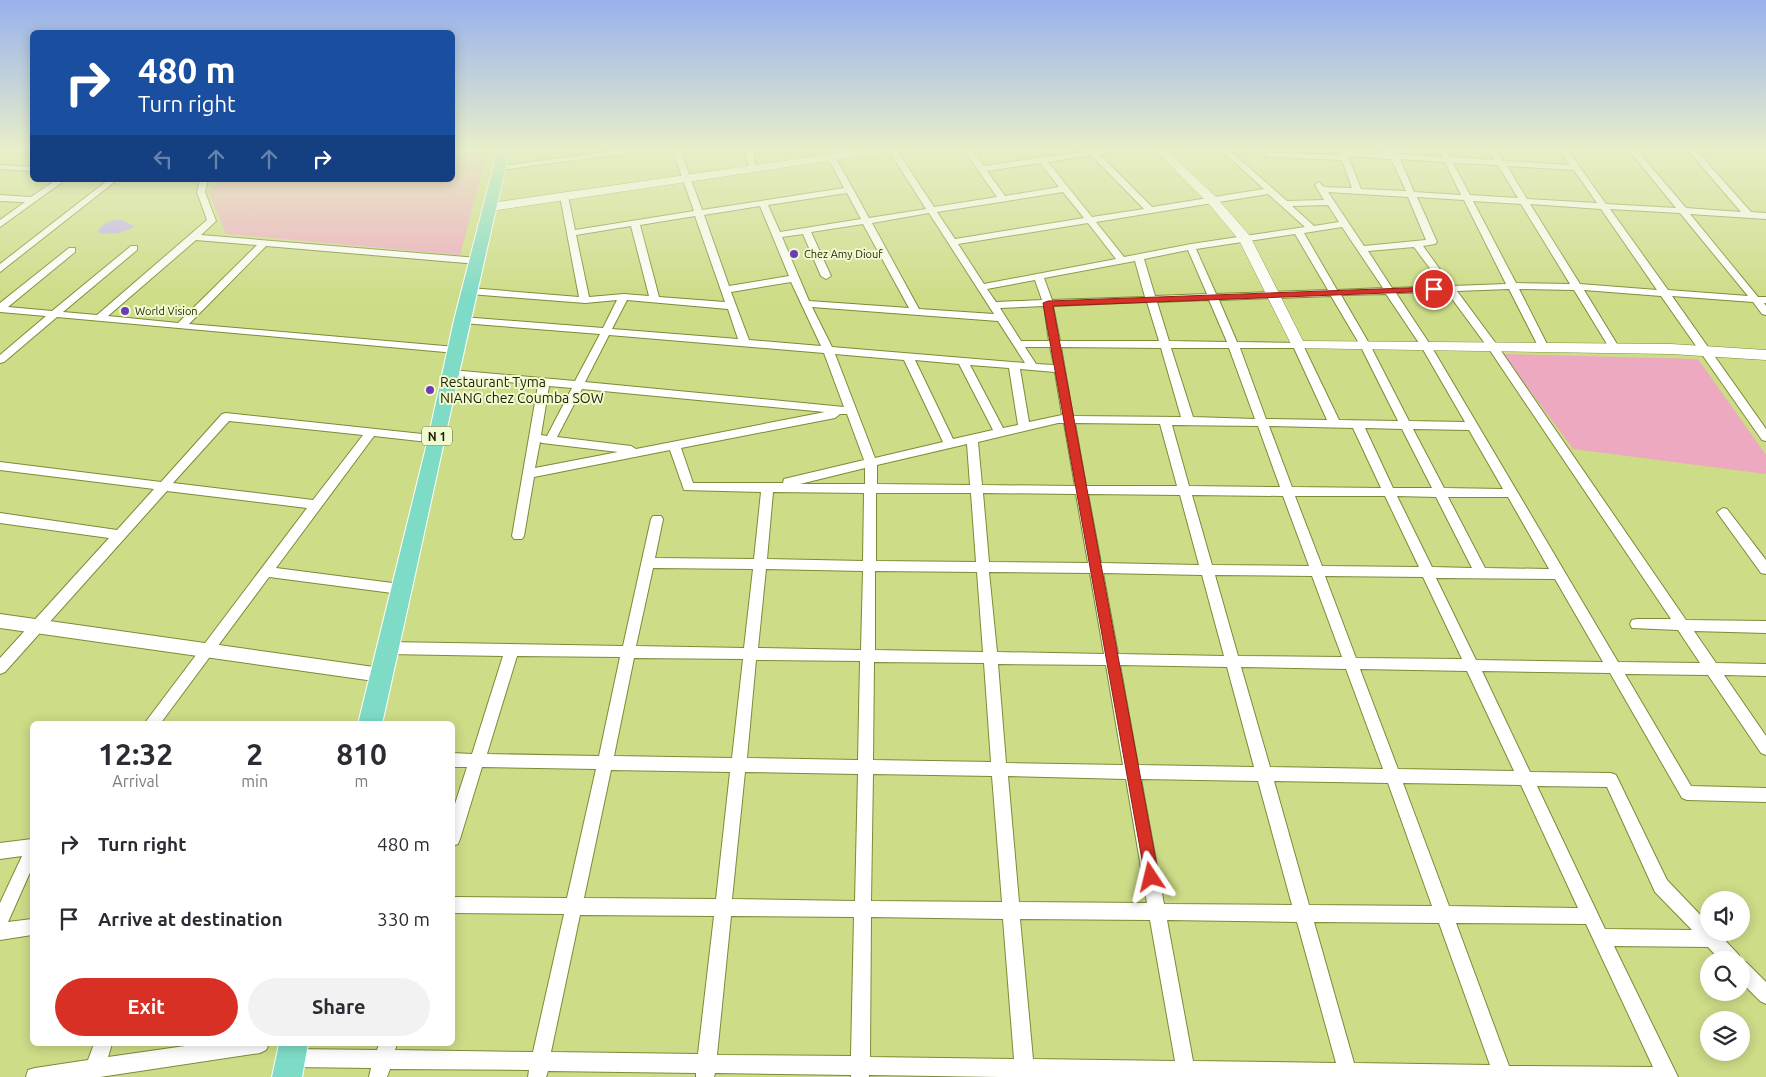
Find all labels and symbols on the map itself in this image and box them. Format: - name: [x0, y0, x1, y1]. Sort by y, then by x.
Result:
- marker: Chez Amy Diouf: [788, 248, 800, 260]
- place label: Chez Amy Diouf: [804, 248, 883, 260]
- pin: [1413, 268, 1455, 310]
- marker: World Vision: [119, 305, 131, 317]
- place label: World Vision: [135, 305, 198, 317]
- place label: Restaurant Tyma NIANG chez Coumba SOW: [440, 374, 604, 406]
- marker: Restaurant Tyma NIANG chez Coumba SOW: [424, 384, 436, 396]
- road number: N 1: [422, 426, 452, 446]
- position arrow: [1124, 850, 1176, 902]

